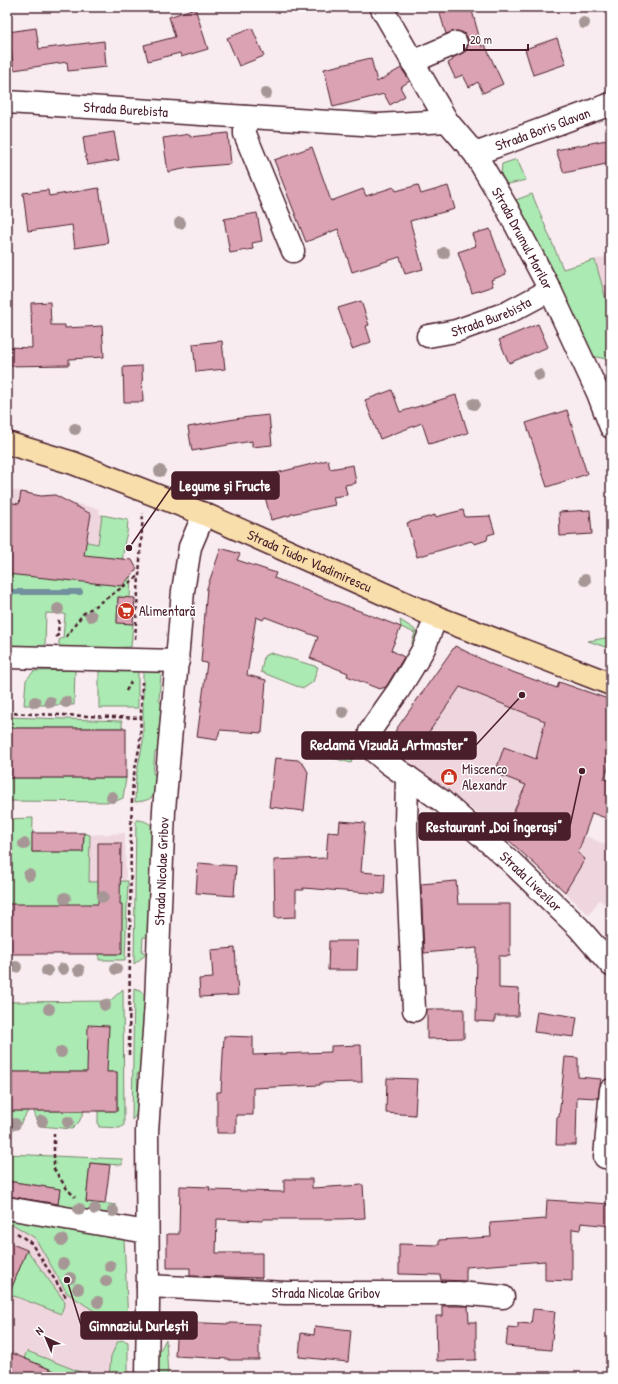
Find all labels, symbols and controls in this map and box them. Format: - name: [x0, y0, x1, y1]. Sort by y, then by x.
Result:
- scale bar: [464, 26, 528, 52]
- text: 20 m: [470, 31, 492, 48]
- street label: Strada Burebista: [83, 97, 169, 121]
- street label: Strada Boris Glavan: [492, 103, 592, 155]
- street label: Strada Drumul Morilor: [488, 184, 558, 293]
- street label: Strada Burebista: [450, 292, 534, 341]
- callout: Legume și Fructe: [172, 472, 279, 499]
- text: Legume și Fructe: [180, 475, 270, 497]
- street label: Strada Tudor Vladimirescu: [245, 525, 375, 596]
- supermarket icon: Alimentară: [116, 601, 136, 621]
- place label: Alimentară: [139, 601, 196, 620]
- callout: Reclamă Vizuală „Artmaster”: [302, 732, 476, 759]
- text: Reclamă Vizuală „Artmaster”: [310, 734, 468, 755]
- place label: Miscenco Alexandr: [462, 759, 508, 794]
- shop icon: Miscenco Alexandr: [439, 767, 459, 787]
- callout: Restaurant „Doi Îngerași”: [419, 813, 570, 840]
- street label: Strada Nicolae Gribov: [149, 816, 173, 926]
- text: Restaurant „Doi Îngerași”: [426, 816, 562, 838]
- street label: Strada Livezilor: [496, 846, 567, 916]
- street label: Strada Nicolae Gribov: [271, 1282, 380, 1302]
- callout: Gimnaziul Durlești: [81, 1312, 197, 1339]
- text: Gimnaziul Durlești: [89, 1315, 189, 1336]
- north arrow: [26, 1318, 66, 1358]
- text: N: [32, 1324, 46, 1338]

